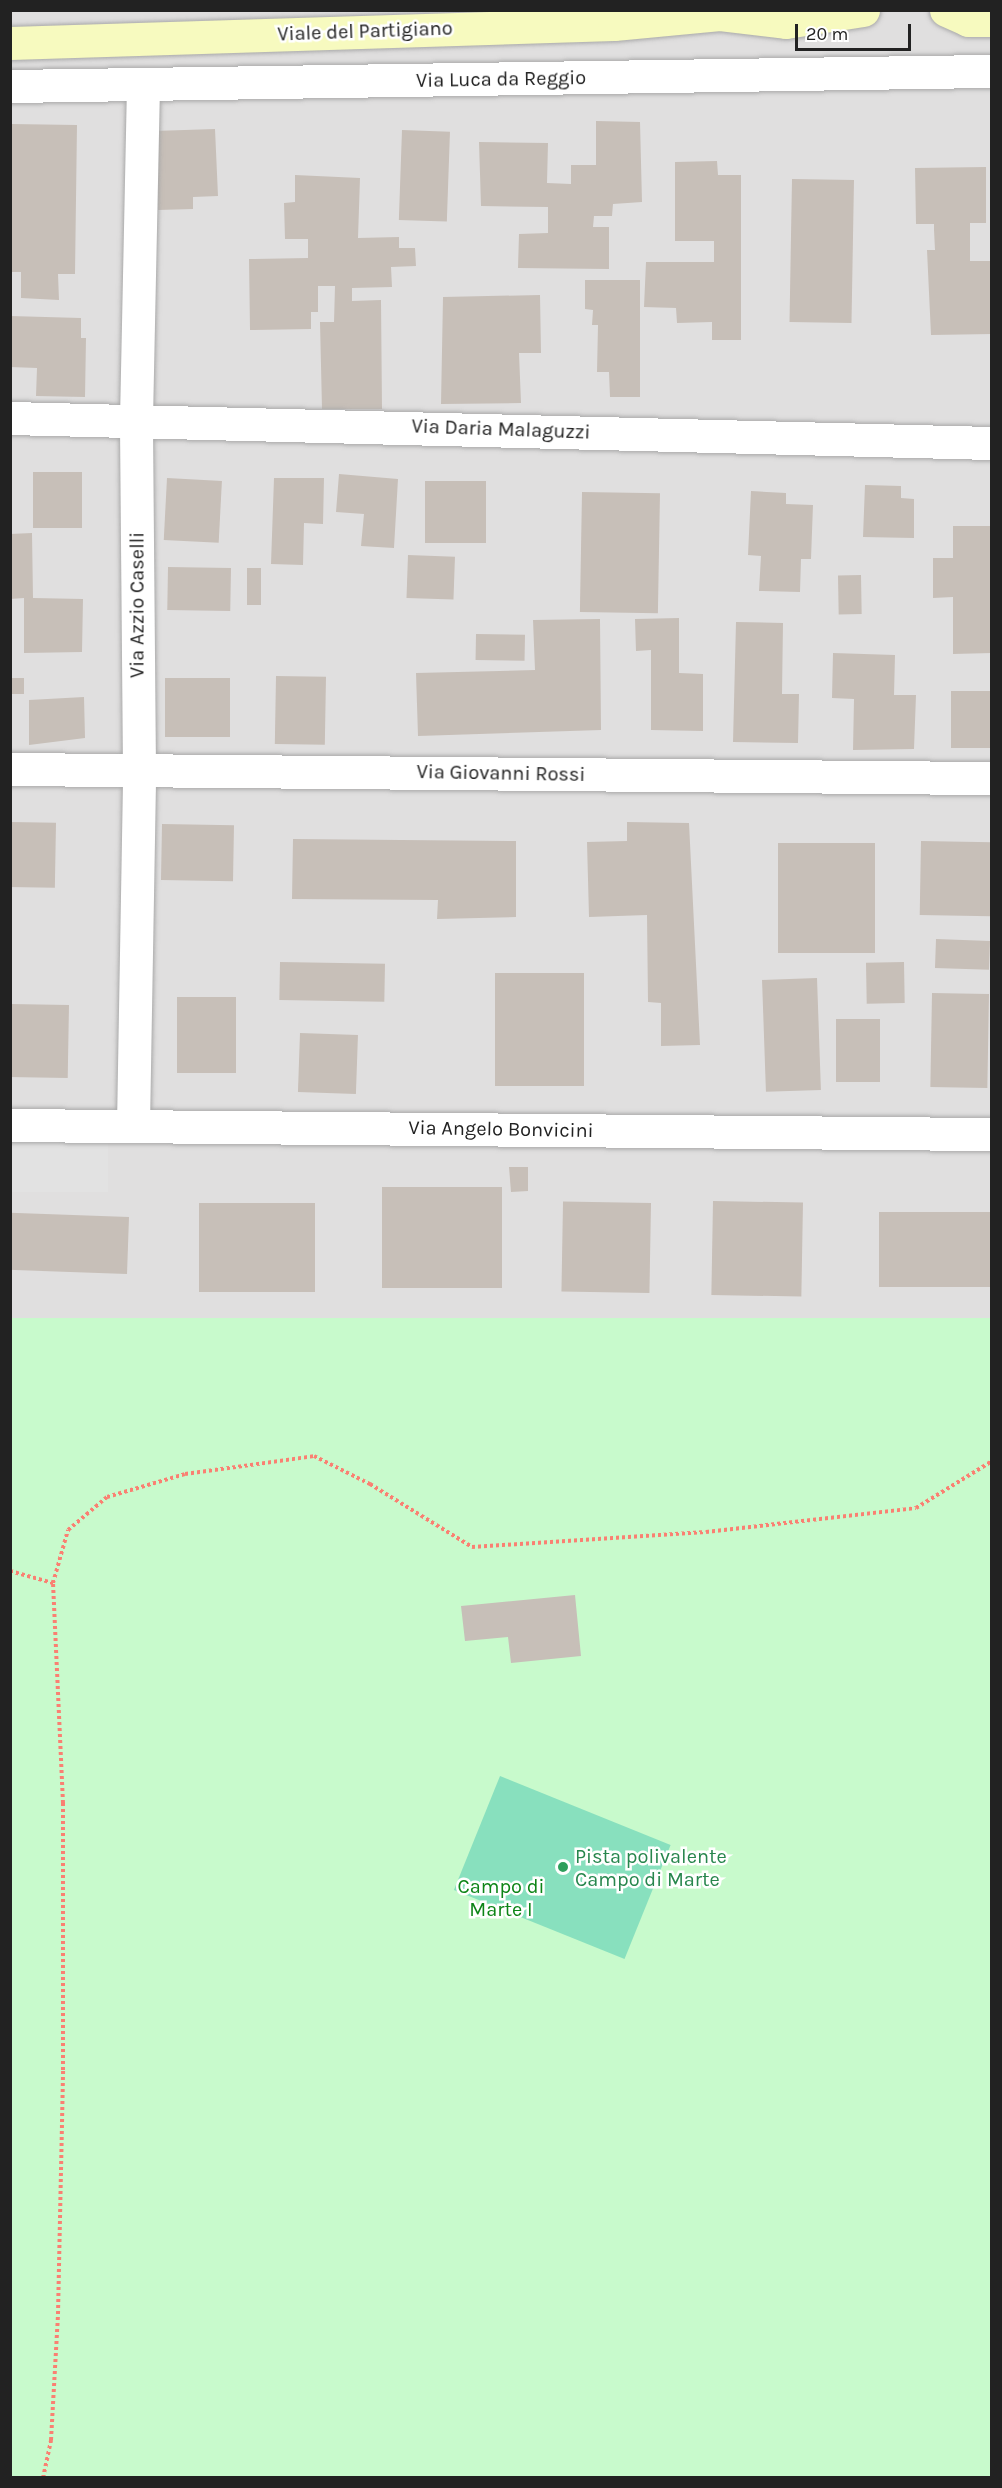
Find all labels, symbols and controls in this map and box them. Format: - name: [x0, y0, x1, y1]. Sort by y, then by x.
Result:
- scale bar: [798, 12, 914, 50]
- street label: Viale del Partigiano: [277, 16, 453, 46]
- text: 20 m: [806, 23, 848, 45]
- street label: Via Luca da Reggio: [416, 66, 586, 92]
- street label: Via Daria Malaguzzi: [411, 414, 591, 444]
- street label: Via Azzio Caselli: [125, 532, 149, 678]
- street label: Via Giovanni Rossi: [416, 760, 586, 786]
- street label: Via Angelo Bonvicini: [408, 1115, 594, 1143]
- place label: Pista polivalente Campo di Marte: [575, 1844, 727, 1891]
- marker: Pista polivalente Campo di Marte: [556, 1860, 570, 1874]
- park label: Campo di Marte I: [457, 1875, 545, 1922]

